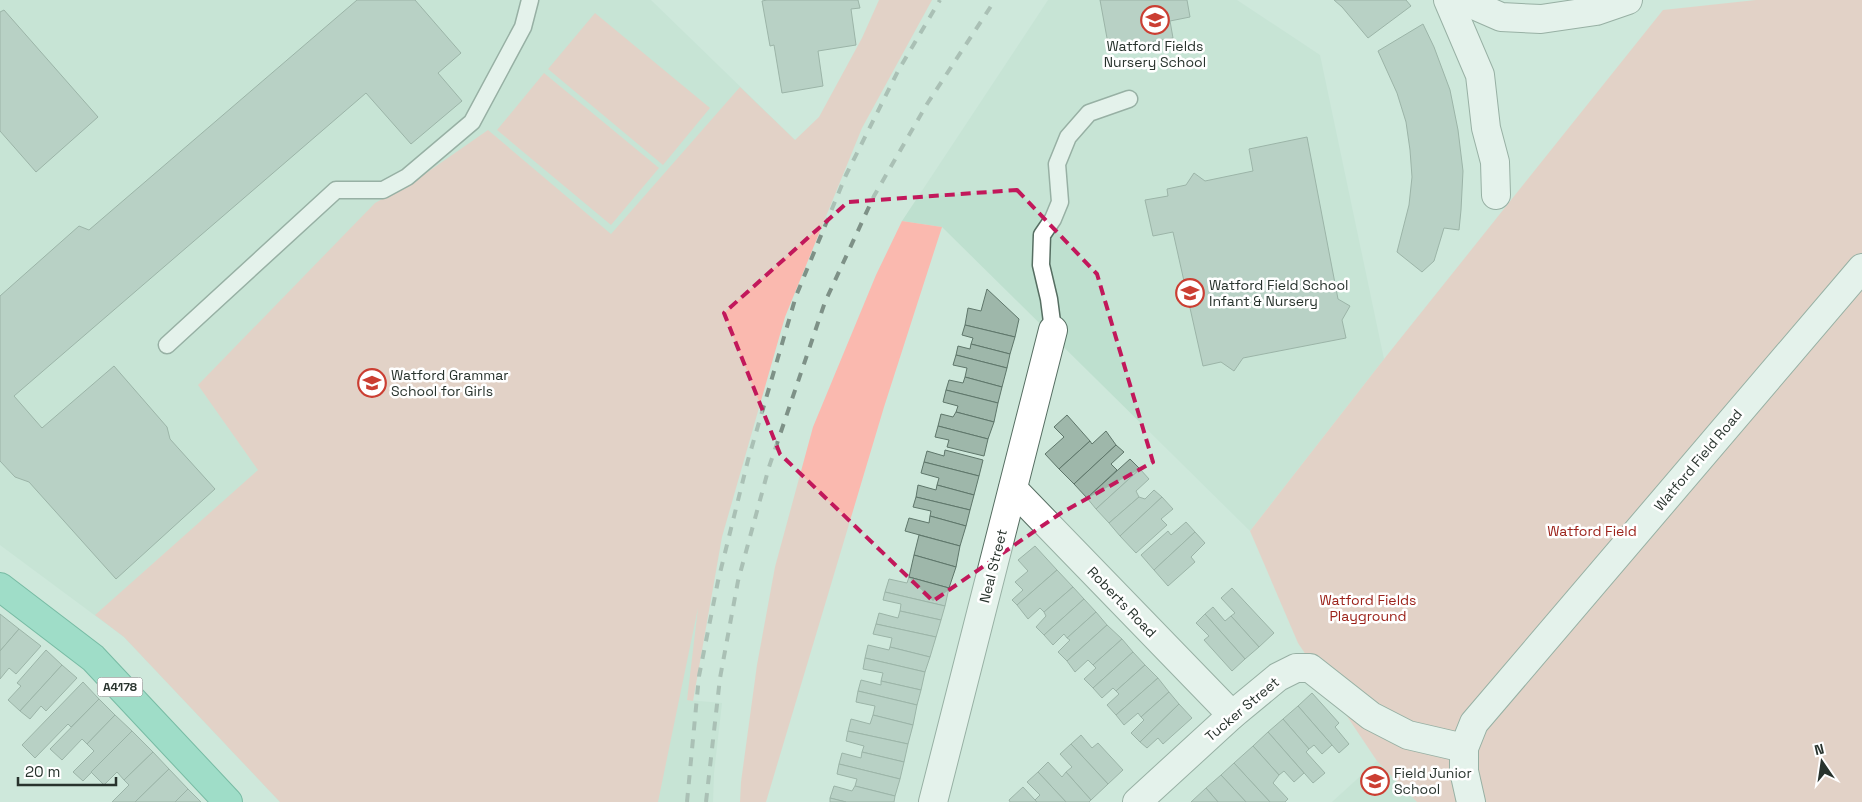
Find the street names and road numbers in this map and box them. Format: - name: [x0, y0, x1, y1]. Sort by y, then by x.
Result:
- street label: Watford Field Road: [1650, 405, 1746, 515]
- street label: Neal Street: [975, 527, 1011, 605]
- street label: Roberts Road: [1084, 563, 1160, 641]
- street label: Tucker Street: [1201, 673, 1283, 745]
- road number: A4178: [98, 678, 142, 696]

